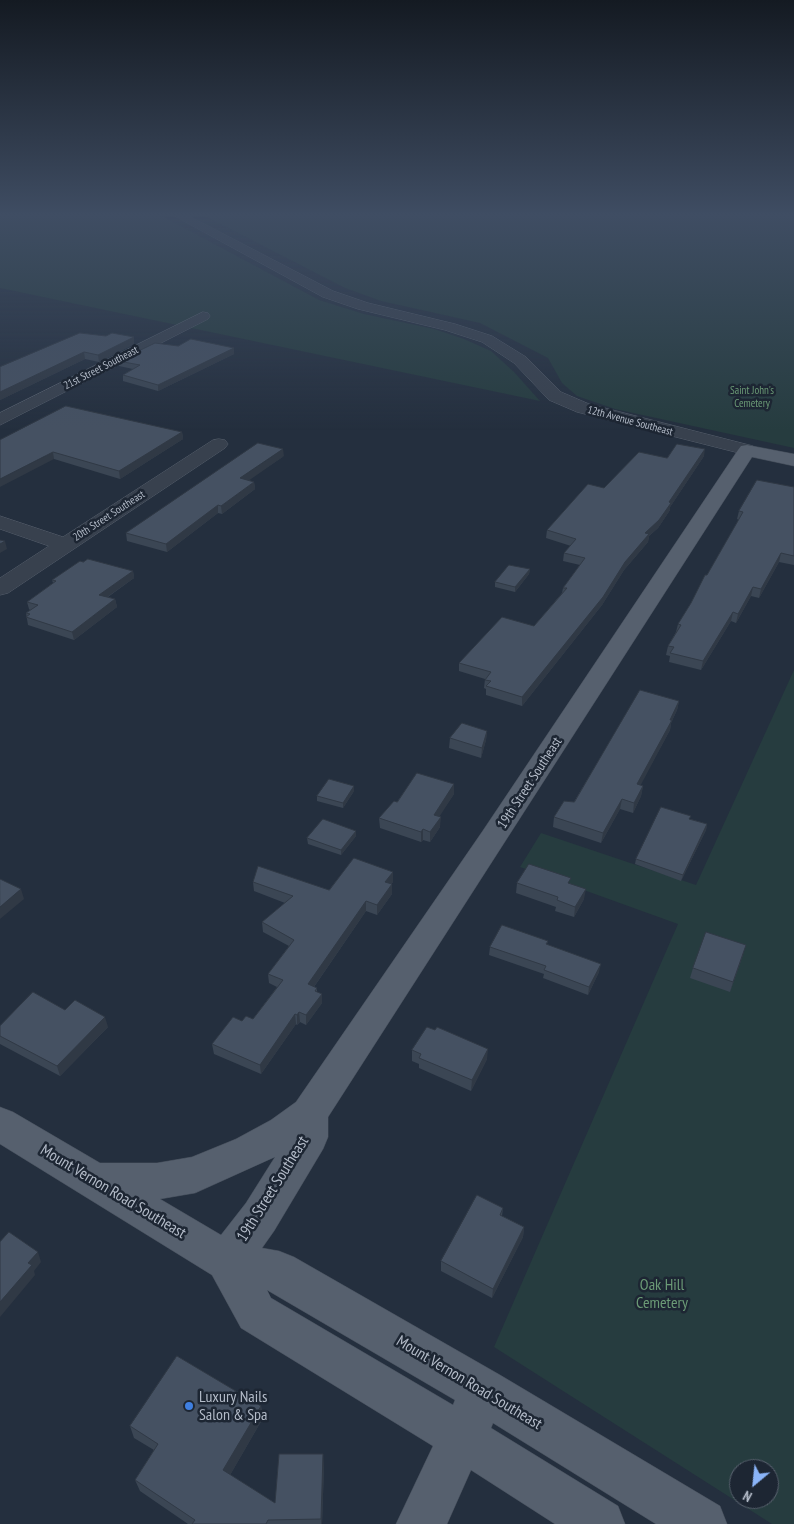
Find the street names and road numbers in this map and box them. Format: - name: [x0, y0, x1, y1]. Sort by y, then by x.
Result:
- street label: 21st Street Southeast: [62, 344, 140, 392]
- street label: 12th Avenue Southeast: [586, 403, 674, 439]
- street label: 20th Street Southeast: [71, 488, 147, 544]
- street label: 19th Street Southeast: [494, 734, 566, 832]
- street label: 19th Street Southeast: [233, 1133, 313, 1245]
- street label: Mount Vernon Road Southeast: [37, 1141, 189, 1243]
- street label: Mount Vernon Road Southeast: [393, 1332, 545, 1434]

